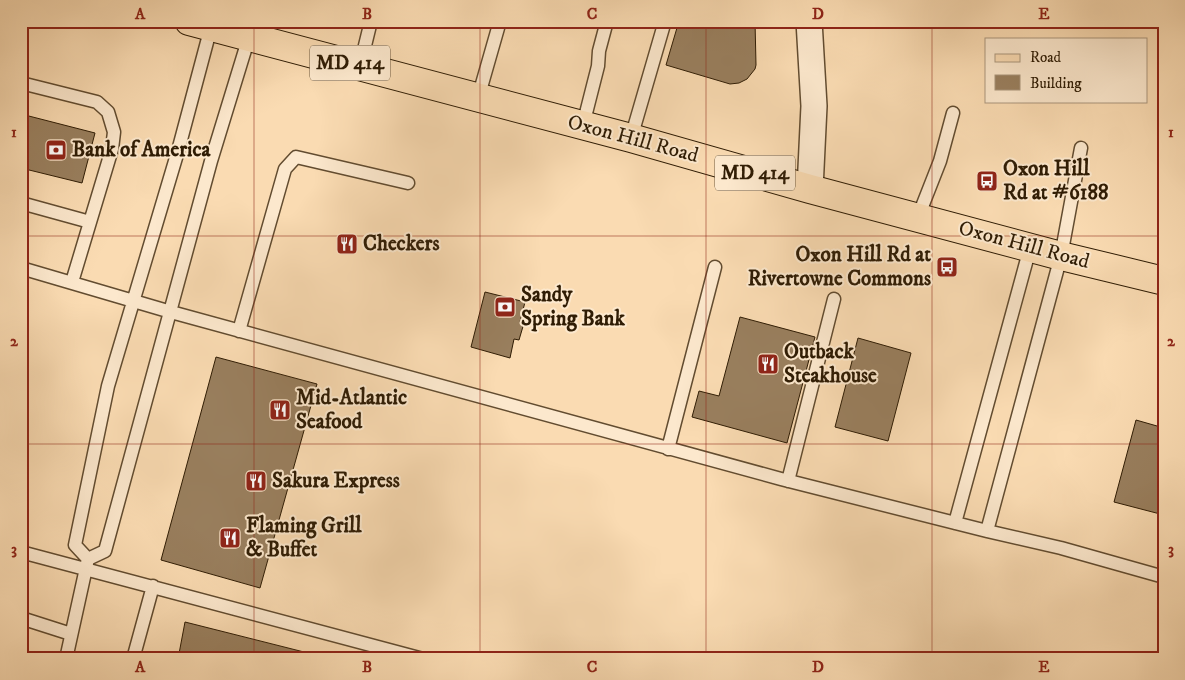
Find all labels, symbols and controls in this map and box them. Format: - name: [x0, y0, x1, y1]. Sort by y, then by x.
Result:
- text: A: [134, 4, 146, 24]
- text: B: [362, 4, 372, 24]
- text: C: [587, 4, 597, 24]
- text: D: [812, 4, 824, 24]
- text: E: [1038, 4, 1050, 24]
- legend: [985, 38, 1148, 102]
- road number: MD 414: [310, 46, 390, 80]
- text: Road: [1030, 48, 1062, 67]
- text: Building: [1030, 74, 1082, 93]
- street label: Oxon Hill Road: [565, 109, 702, 169]
- text: 1: [11, 122, 17, 142]
- text: 1: [1168, 122, 1174, 142]
- place label: Bank of America: [72, 137, 211, 163]
- bank icon: Bank of America: [44, 138, 68, 162]
- road number: MD 414: [715, 156, 795, 190]
- place label: Oxon Hill Rd at #6188: [1003, 156, 1109, 206]
- bus stop icon: Oxon Hill Rd at #6188: [975, 169, 999, 193]
- street label: Oxon Hill Road: [956, 215, 1093, 275]
- place label: Checkers: [363, 231, 439, 257]
- restaurant icon: Checkers: [335, 232, 359, 256]
- place label: Oxon Hill Rd at Rivertowne Commons: [748, 242, 931, 292]
- bus stop icon: Oxon Hill Rd at Rivertowne Commons: [935, 255, 959, 279]
- place label: Sandy Spring Bank: [521, 282, 626, 332]
- bank icon: Sandy Spring Bank: [493, 295, 517, 319]
- text: 2: [10, 331, 19, 351]
- text: 2: [1167, 331, 1176, 351]
- place label: Outback Steakhouse: [784, 339, 877, 389]
- restaurant icon: Outback Steakhouse: [756, 352, 780, 376]
- place label: Mid-Atlantic Seafood: [296, 385, 407, 435]
- restaurant icon: Mid-Atlantic Seafood: [268, 398, 292, 422]
- place label: Sakura Express: [272, 468, 400, 494]
- restaurant icon: Sakura Express: [244, 469, 268, 493]
- place label: Flaming Grill & Buffet: [246, 513, 362, 563]
- restaurant icon: Flaming Grill & Buffet: [218, 526, 242, 550]
- text: 3: [11, 539, 17, 559]
- text: 3: [1168, 539, 1174, 559]
- text: A: [134, 657, 146, 677]
- text: B: [362, 657, 372, 677]
- text: C: [587, 657, 597, 677]
- text: D: [812, 657, 824, 677]
- text: E: [1038, 657, 1050, 677]

